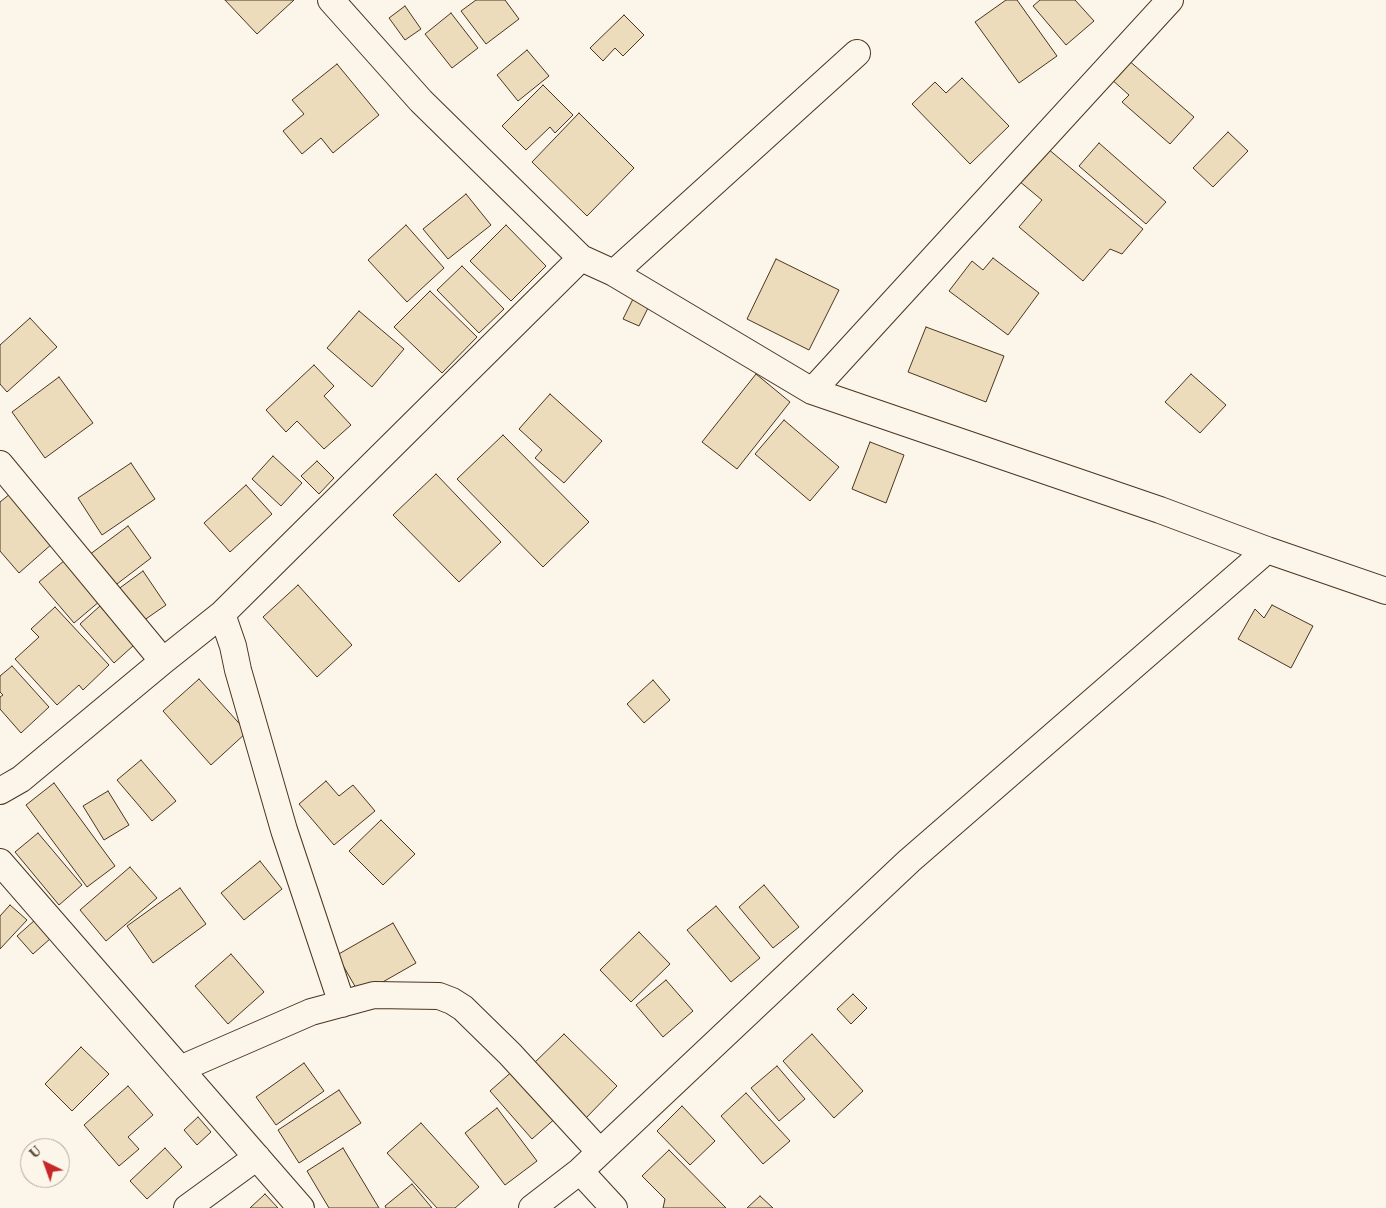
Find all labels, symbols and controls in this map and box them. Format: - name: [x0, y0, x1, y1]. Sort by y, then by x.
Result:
- north arrow: [20, 1138, 70, 1188]
- text: U: [27, 1143, 44, 1161]

